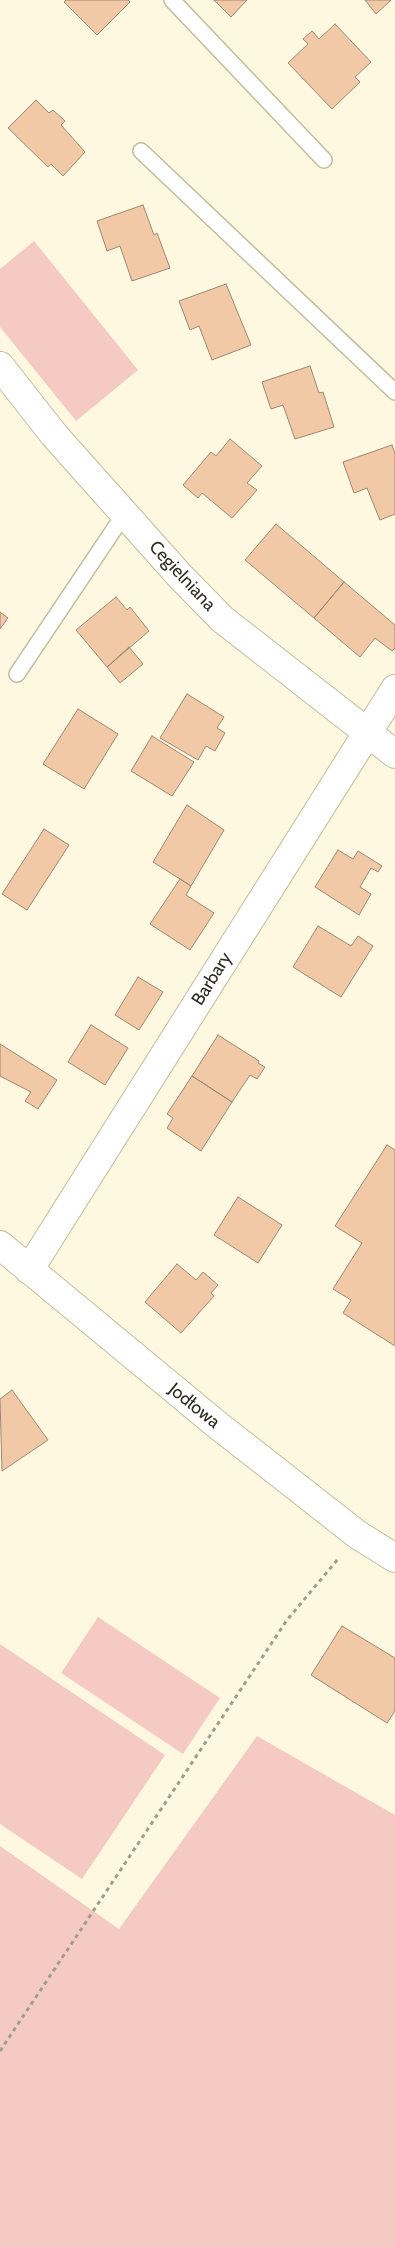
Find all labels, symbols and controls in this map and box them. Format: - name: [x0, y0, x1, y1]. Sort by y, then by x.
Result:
- street label: Cegielniana: [144, 537, 220, 615]
- street label: Barbary: [187, 948, 237, 1010]
- street label: Jodłowa: [164, 1379, 224, 1433]

